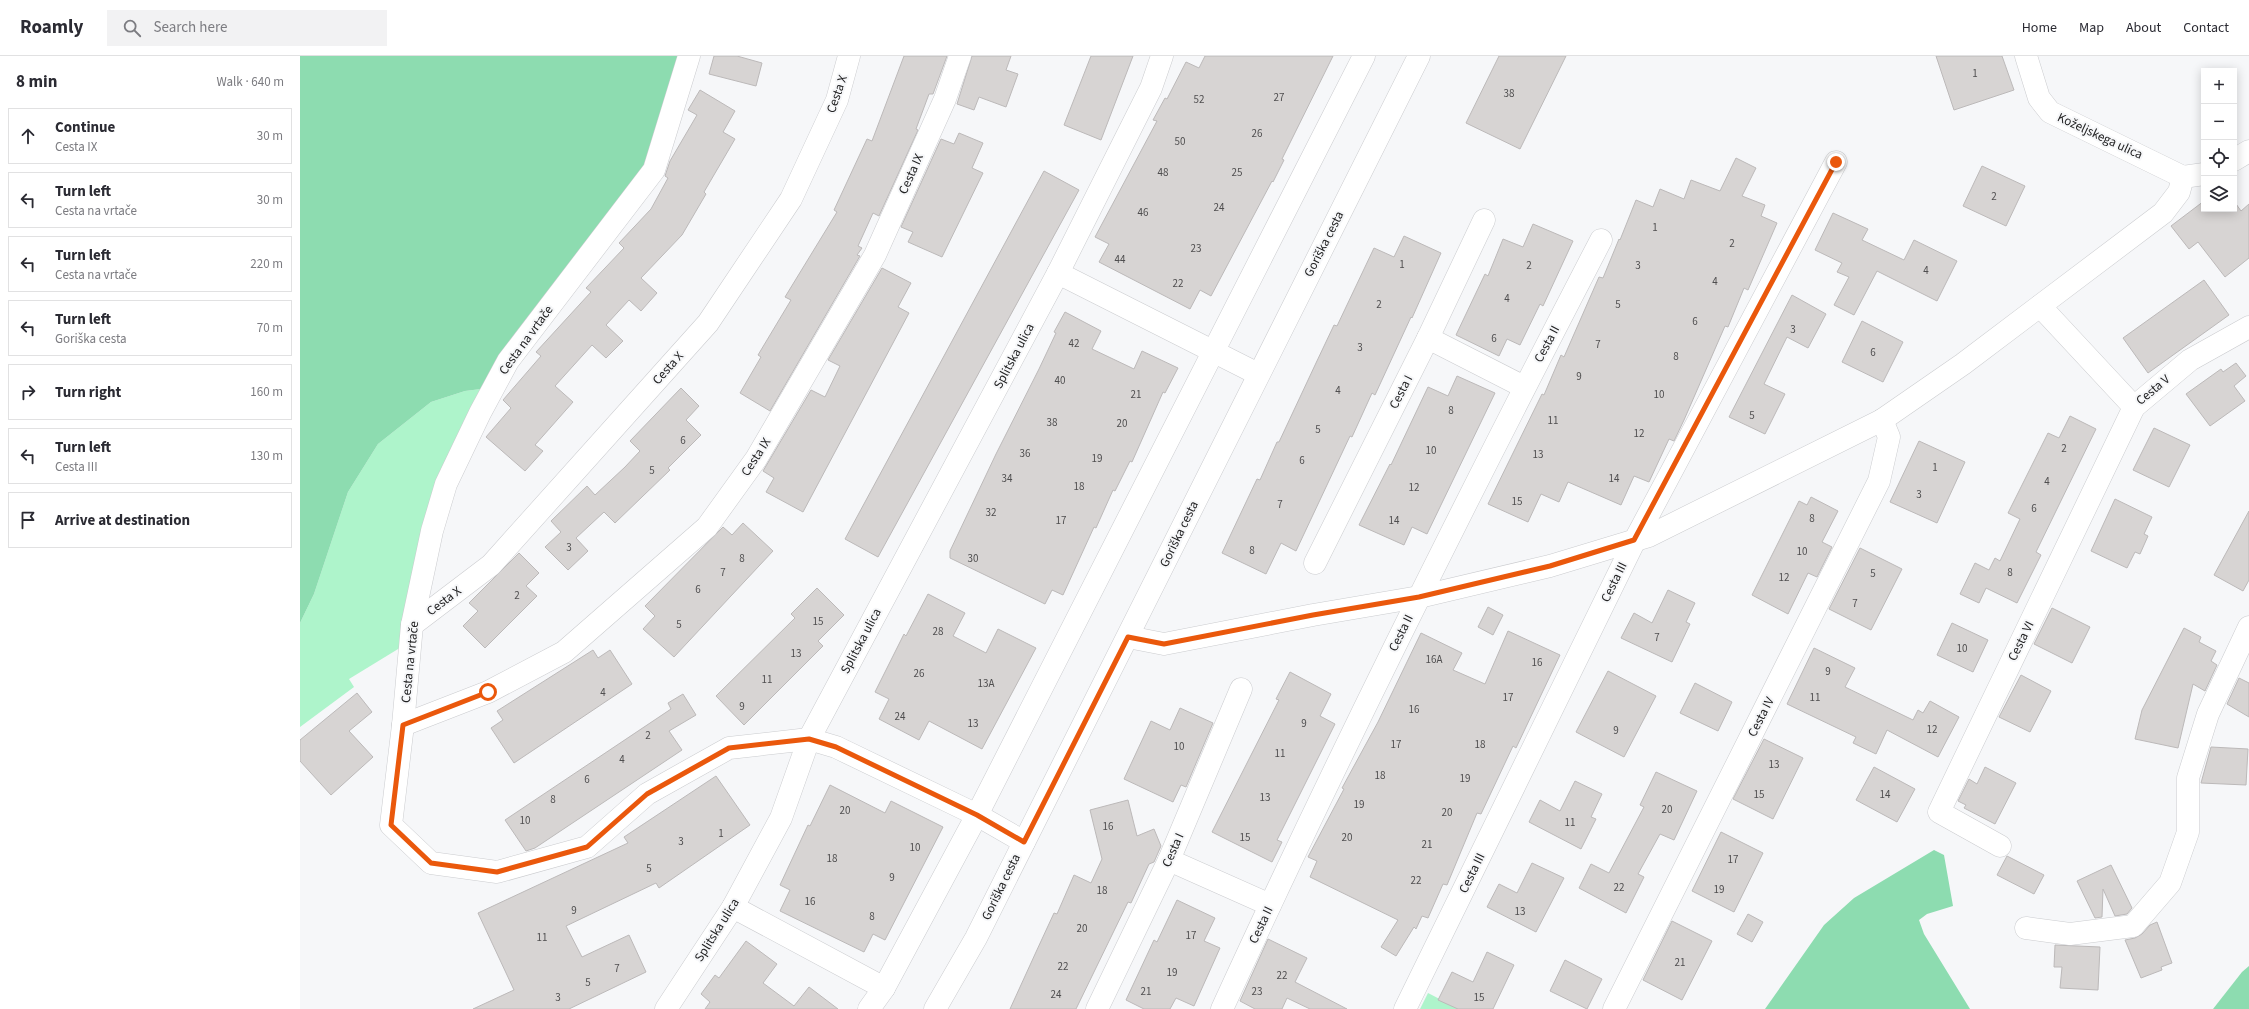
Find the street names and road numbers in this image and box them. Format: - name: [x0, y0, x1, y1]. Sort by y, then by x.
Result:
- street label: Cesta X: [822, 72, 852, 115]
- street label: Koželjskega ulica: [2054, 108, 2146, 164]
- street label: Cesta IX: [894, 151, 928, 197]
- street label: Goriška cesta: [1300, 208, 1348, 280]
- street label: Cesta na vrtače: [495, 302, 557, 378]
- street label: Splitska ulica: [989, 320, 1039, 392]
- street label: Cesta II: [1530, 322, 1564, 366]
- street label: Cesta X: [648, 347, 688, 389]
- street label: Cesta V: [2132, 370, 2174, 409]
- street label: Cesta I: [1385, 372, 1417, 412]
- street label: Cesta IX: [737, 434, 775, 480]
- street label: Goriška cesta: [1155, 498, 1203, 570]
- street label: Cesta III: [1597, 559, 1631, 605]
- street label: Cesta X: [423, 582, 465, 620]
- street label: Splitska ulica: [836, 605, 886, 677]
- street label: Cesta II: [1384, 611, 1418, 655]
- street label: Cesta VI: [2004, 618, 2038, 664]
- street label: Cesta na vrtače: [397, 620, 423, 704]
- street label: Cesta IV: [1743, 694, 1779, 740]
- street label: Cesta I: [1158, 830, 1188, 870]
- street label: Cesta III: [1455, 850, 1489, 896]
- street label: Goriška cesta: [977, 851, 1025, 923]
- street label: Splitska ulica: [690, 895, 744, 965]
- street label: Cesta II: [1245, 903, 1277, 947]

